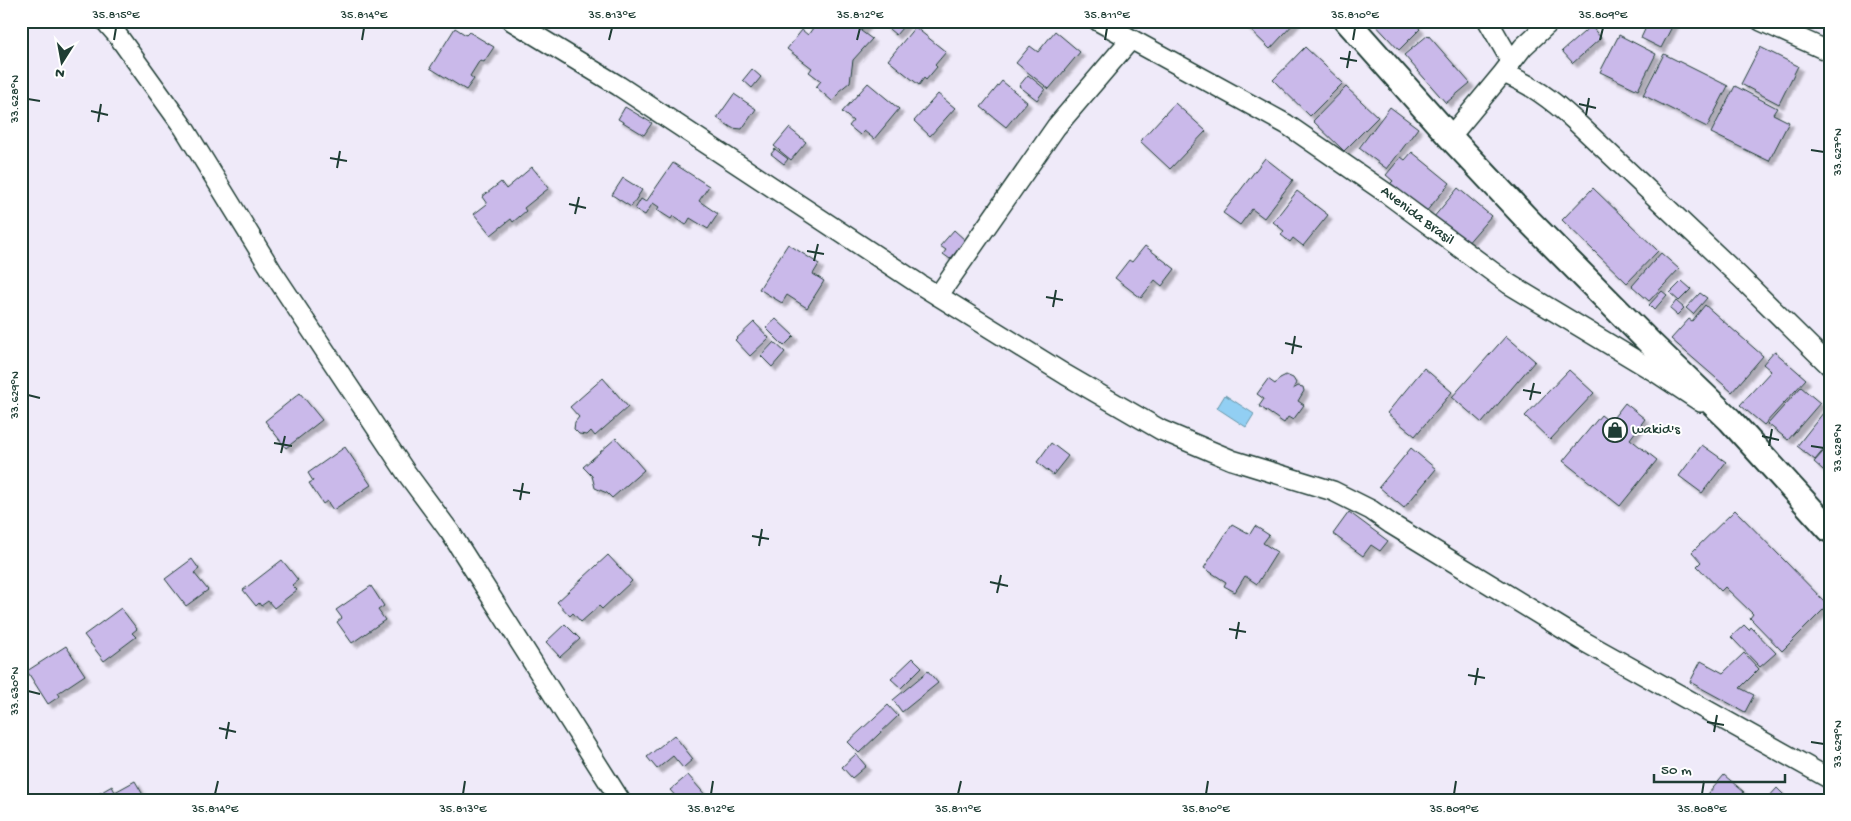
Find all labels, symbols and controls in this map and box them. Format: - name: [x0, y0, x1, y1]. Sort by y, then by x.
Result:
- text: 35.815°E: [92, 9, 140, 23]
- text: 35.814°E: [340, 9, 388, 23]
- text: 35.813°E: [588, 9, 636, 23]
- text: 35.812°E: [836, 9, 884, 23]
- text: 35.811°E: [1083, 9, 1130, 23]
- text: 35.810°E: [1330, 9, 1379, 23]
- text: 35.809°E: [1578, 9, 1628, 23]
- north arrow: [38, 38, 88, 88]
- text: N: [54, 63, 66, 82]
- text: 33.628°N: [9, 75, 23, 124]
- text: 33.627°N: [1832, 128, 1846, 177]
- street label: Avenida Brasil: [1377, 182, 1457, 250]
- text: 33.629°N: [9, 371, 23, 420]
- shop icon: wakid's: [1602, 417, 1628, 443]
- place label: wakid's: [1632, 421, 1680, 439]
- text: 33.628°N: [1832, 424, 1846, 473]
- text: 33.630°N: [9, 667, 23, 716]
- text: 33.629°N: [1832, 720, 1846, 769]
- scale bar: [1654, 751, 1785, 783]
- text: 50 m: [1661, 762, 1692, 780]
- text: 35.814°E: [191, 803, 239, 817]
- text: 35.813°E: [439, 803, 487, 817]
- text: 35.812°E: [687, 803, 735, 817]
- text: 35.811°E: [934, 803, 981, 817]
- text: 35.810°E: [1181, 803, 1230, 817]
- text: 35.809°E: [1429, 803, 1479, 817]
- text: 35.808°E: [1676, 803, 1727, 817]

